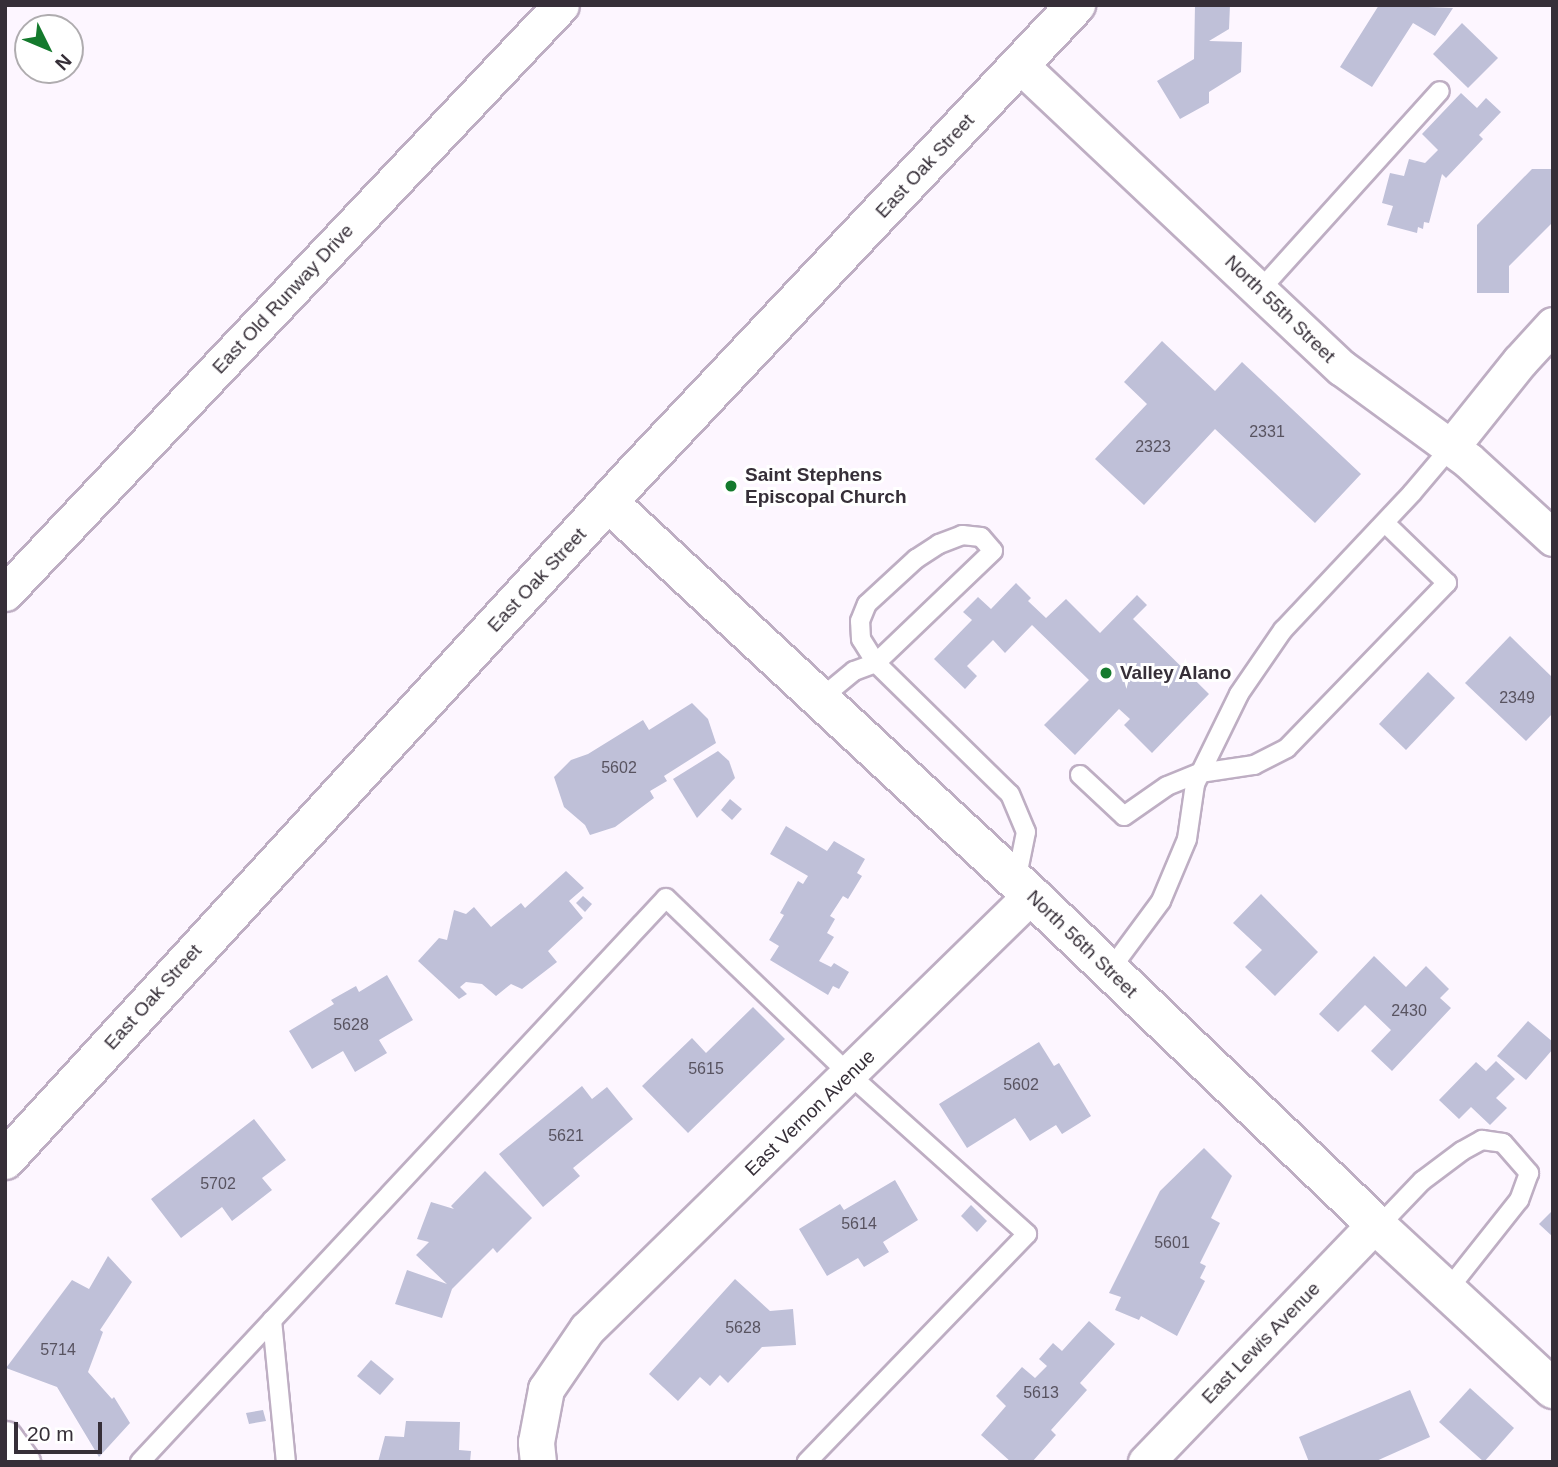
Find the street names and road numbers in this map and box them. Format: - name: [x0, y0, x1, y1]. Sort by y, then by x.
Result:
- street label: East Oak Street: [871, 109, 979, 223]
- street label: East Old Runway Drive: [208, 219, 358, 379]
- street label: North 55th Street: [1220, 251, 1340, 367]
- street label: East Oak Street: [483, 523, 591, 637]
- street label: North 56th Street: [1022, 886, 1142, 1002]
- street label: East Oak Street: [100, 940, 206, 1054]
- street label: East Vernon Avenue: [740, 1045, 880, 1181]
- street label: East Lewis Avenue: [1197, 1277, 1325, 1409]

